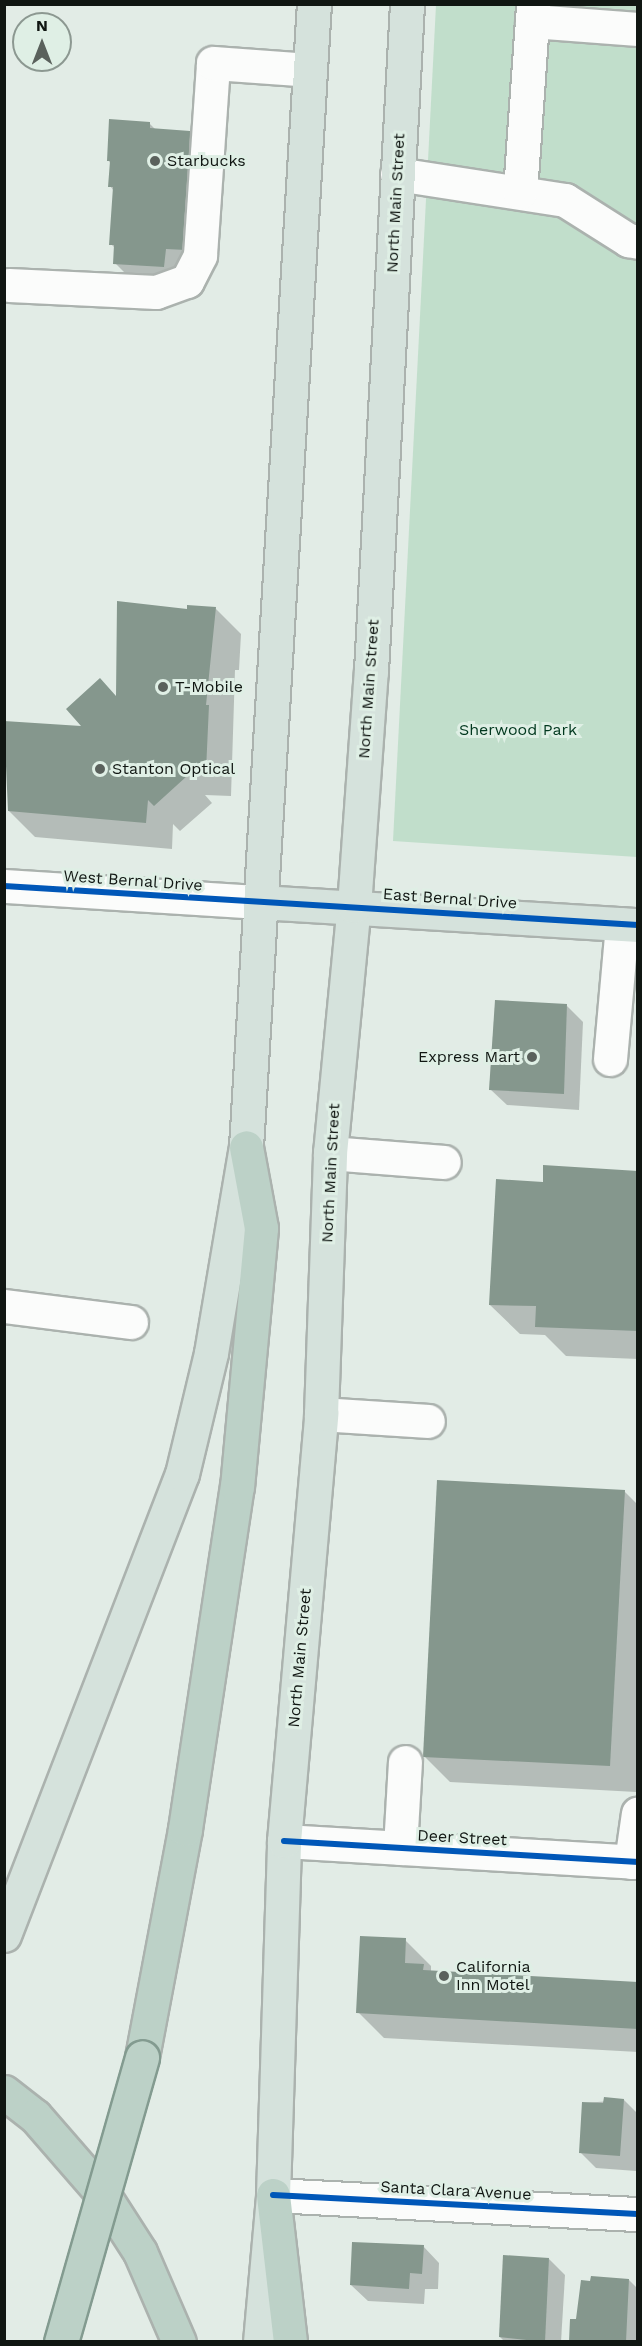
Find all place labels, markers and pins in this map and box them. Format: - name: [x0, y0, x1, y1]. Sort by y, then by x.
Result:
- place label: Starbucks: [167, 151, 246, 171]
- marker: Starbucks: [148, 154, 162, 168]
- place label: T-Mobile: [175, 677, 243, 697]
- marker: T-Mobile: [156, 680, 170, 694]
- place label: Stanton Optical: [112, 759, 235, 779]
- marker: Stanton Optical: [93, 762, 107, 776]
- place label: Express Mart: [418, 1047, 520, 1067]
- marker: Express Mart: [525, 1050, 539, 1064]
- place label: California Inn Motel: [456, 1957, 531, 1995]
- marker: California Inn Motel: [437, 1969, 451, 1983]

